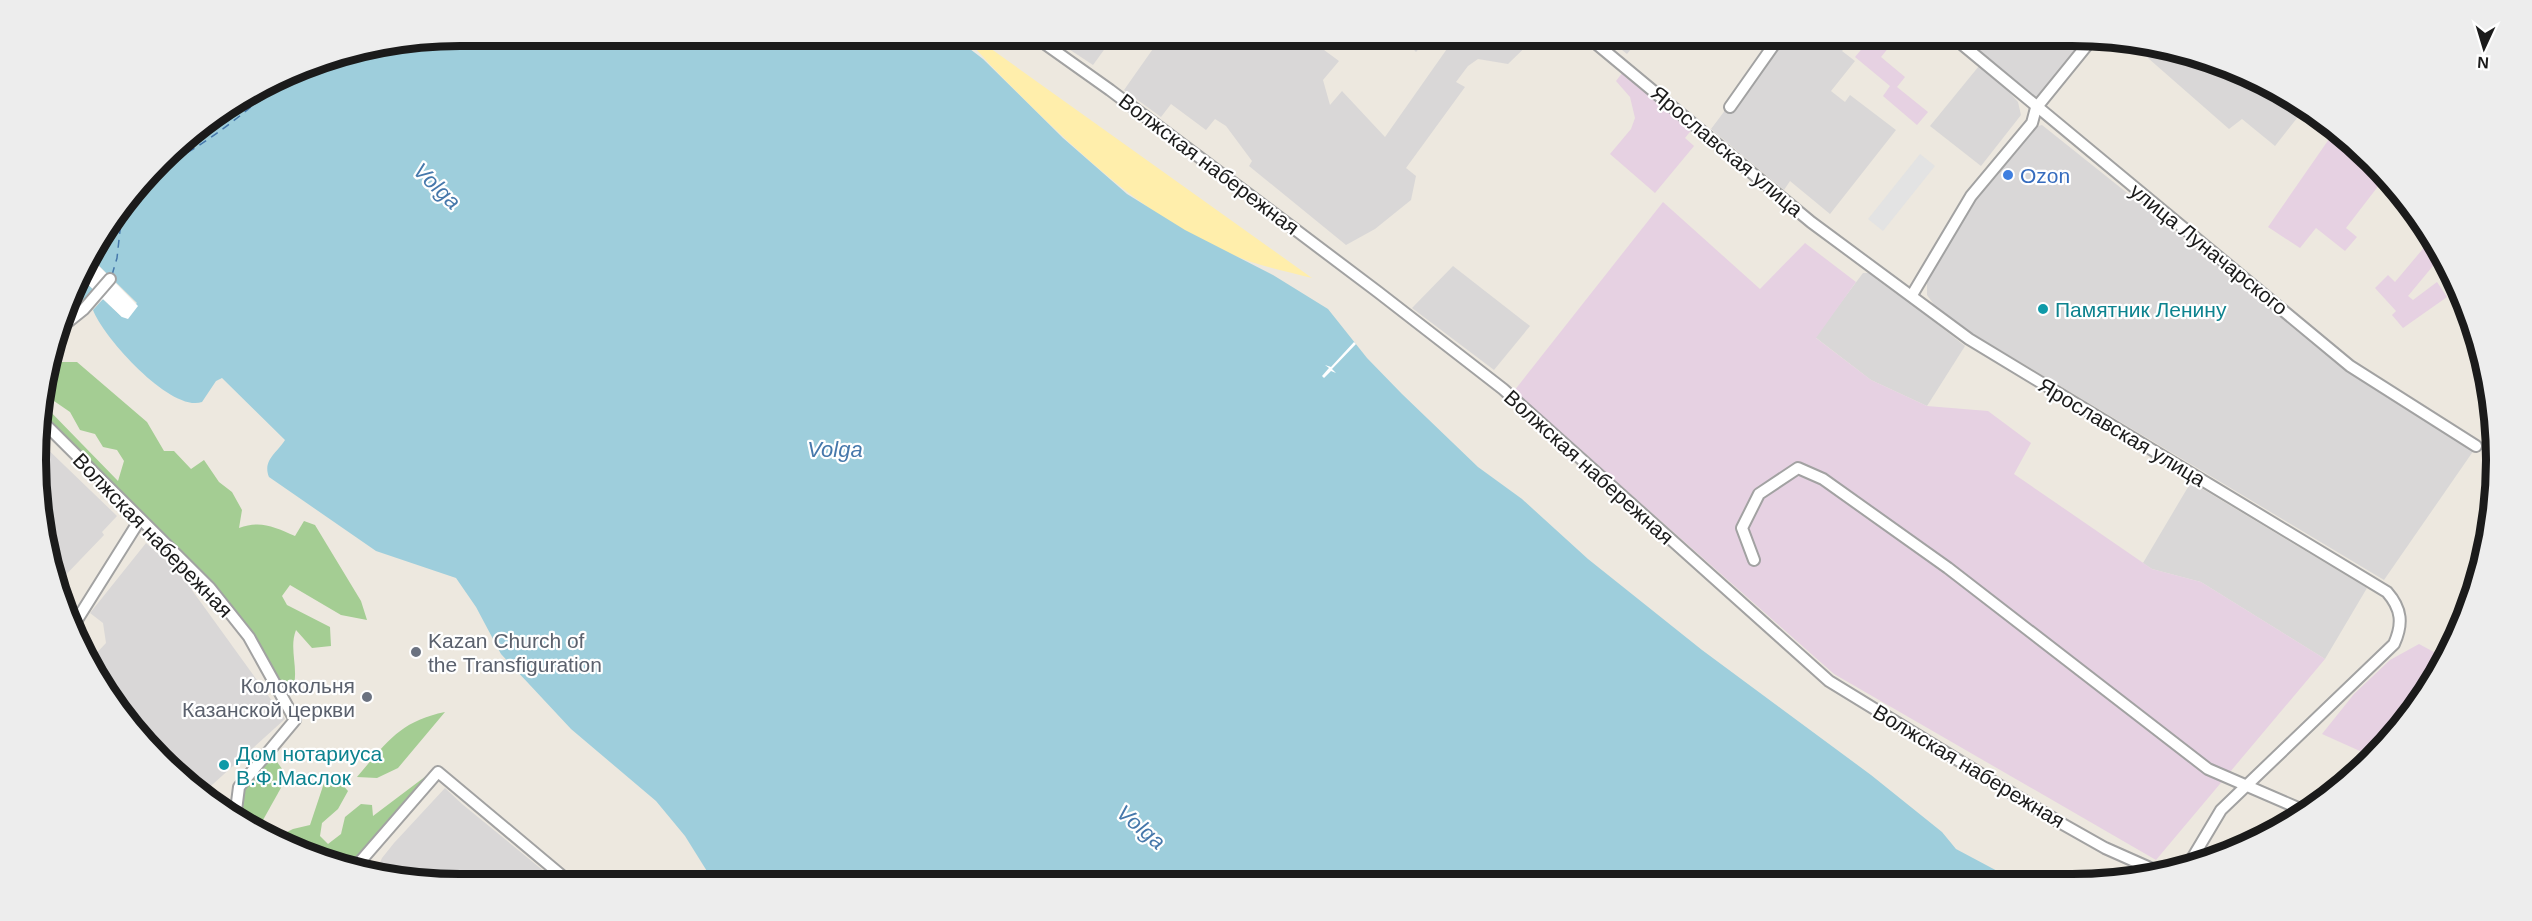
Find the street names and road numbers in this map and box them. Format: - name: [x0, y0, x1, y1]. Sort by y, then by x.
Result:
- street label: Ярославская улица: [1647, 81, 1808, 221]
- street label: Волжская набережная: [1115, 89, 1303, 239]
- street label: улица Луначарского: [2126, 178, 2292, 320]
- street label: Ярославская улица: [2034, 373, 2210, 491]
- street label: Волжская набережная: [1500, 385, 1678, 549]
- street label: Волжская набережная: [69, 448, 237, 622]
- street label: Волжская набережная: [1869, 700, 2069, 832]

